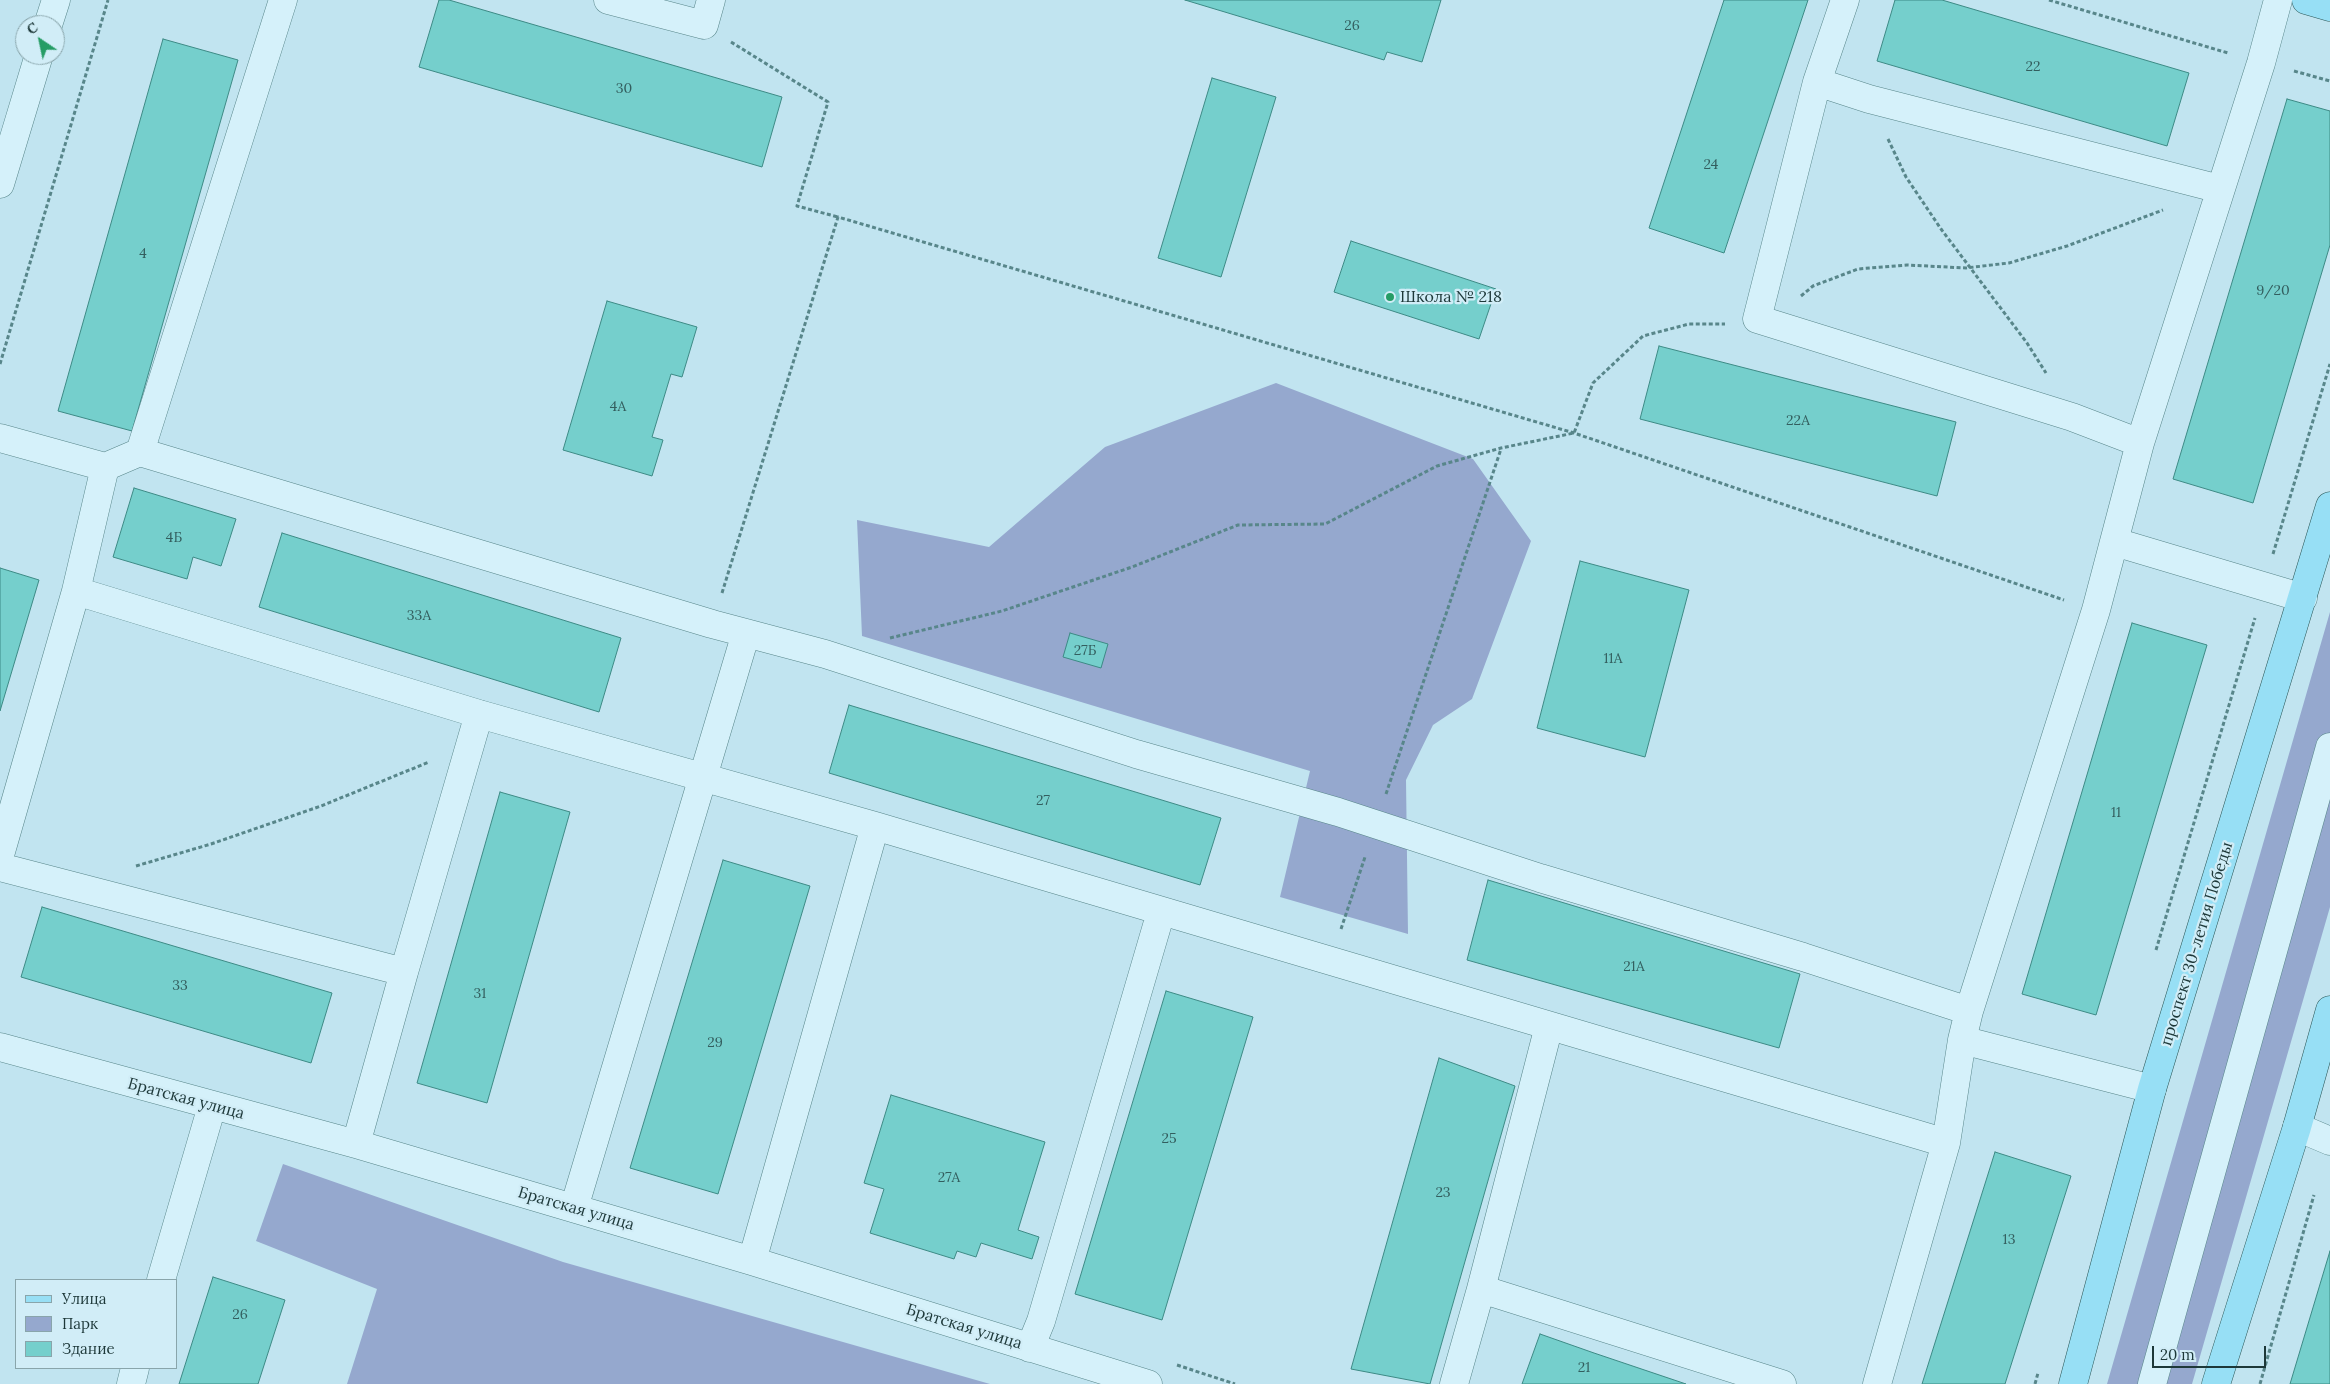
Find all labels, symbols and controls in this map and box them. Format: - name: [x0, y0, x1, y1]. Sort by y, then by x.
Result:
- north arrow: [15, 15, 65, 65]
- text: С: [23, 18, 41, 39]
- house number: 26: [1344, 18, 1360, 34]
- house number: 22: [2025, 59, 2041, 75]
- house number: 30: [616, 81, 632, 97]
- house number: 24: [1704, 157, 1718, 173]
- house number: 4: [139, 246, 147, 262]
- house number: 9/20: [2256, 283, 2290, 299]
- place label: Школа № 218: [1400, 287, 1502, 307]
- marker: Школа № 218: [1384, 291, 1396, 303]
- house number: 4А: [610, 399, 626, 415]
- house number: 22А: [1786, 413, 1810, 429]
- house number: 4Б: [166, 530, 182, 546]
- house number: 33А: [407, 608, 431, 624]
- house number: 27Б: [1074, 643, 1096, 659]
- house number: 11А: [1603, 651, 1623, 667]
- house number: 27: [1036, 793, 1050, 809]
- house number: 11: [2111, 805, 2121, 821]
- street label: проспект 30-летия Победы: [2157, 840, 2237, 1048]
- house number: 21А: [1623, 959, 1645, 975]
- house number: 33: [172, 978, 188, 994]
- house number: 31: [474, 986, 486, 1002]
- house number: 29: [707, 1035, 723, 1051]
- street label: Братская улица: [126, 1074, 246, 1124]
- house number: 25: [1161, 1131, 1177, 1147]
- house number: 27А: [938, 1170, 960, 1186]
- street label: Братская улица: [516, 1183, 636, 1235]
- house number: 23: [1435, 1185, 1451, 1201]
- house number: 13: [2003, 1232, 2015, 1248]
- legend: [15, 1279, 178, 1369]
- text: Улица: [62, 1289, 106, 1308]
- street label: Братская улица: [904, 1300, 1024, 1354]
- house number: 26: [232, 1307, 248, 1323]
- text: Парк: [62, 1314, 98, 1333]
- scale bar: [2155, 1336, 2269, 1368]
- text: Здание: [62, 1339, 115, 1358]
- text: 20 m: [2160, 1345, 2195, 1364]
- house number: 21: [1578, 1360, 1590, 1376]

